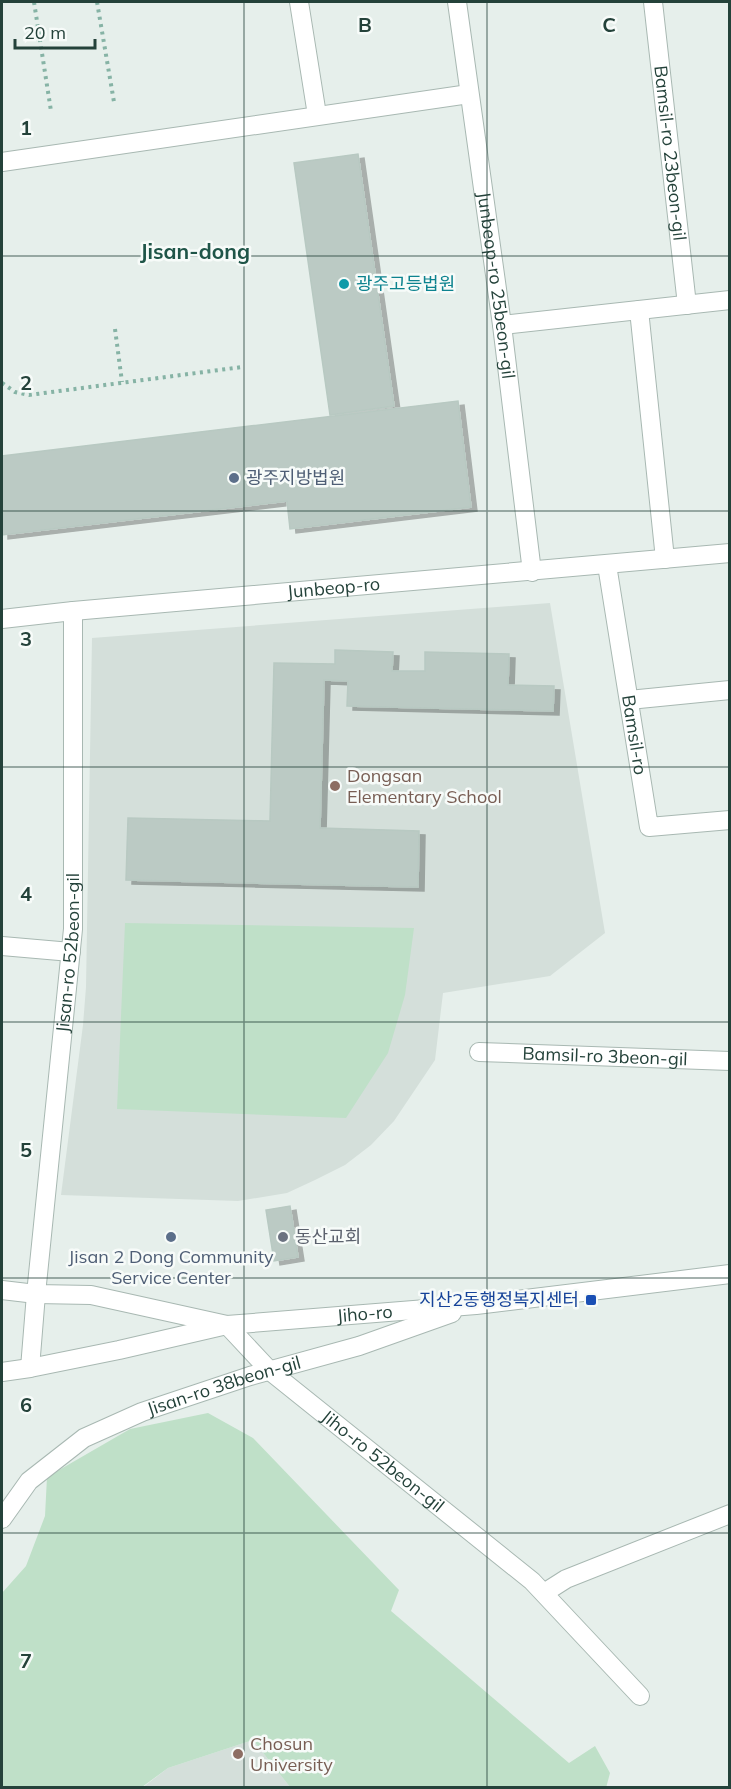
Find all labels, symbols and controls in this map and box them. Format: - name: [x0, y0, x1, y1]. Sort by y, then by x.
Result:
- scale bar: [15, 12, 94, 50]
- text: B: [358, 12, 372, 37]
- text: C: [602, 12, 616, 37]
- text: 20 m: [24, 21, 66, 44]
- street label: Bamsil-ro 23beon-gil: [649, 64, 692, 242]
- text: 1: [20, 115, 32, 140]
- street label: Junbeop-ro 25beon-gil: [473, 190, 520, 380]
- district label: Jisan-dong: [140, 238, 250, 264]
- place label: 광주고등법원: [356, 272, 455, 295]
- marker: 광주고등법원: [337, 277, 351, 291]
- text: 2: [20, 370, 32, 395]
- place label: 광주지방법원: [246, 466, 345, 489]
- marker: 광주지방법원: [227, 471, 241, 485]
- street label: Junbeop-ro: [286, 572, 381, 603]
- text: 3: [20, 626, 32, 651]
- street label: Bamsil-ro: [617, 693, 652, 776]
- place label: Dongsan Elementary School: [347, 764, 502, 808]
- marker: Dongsan Elementary School: [328, 779, 342, 793]
- street label: Jisan-ro 52beon-gil: [51, 873, 84, 1034]
- text: 4: [20, 881, 32, 906]
- street label: Bamsil-ro 3beon-gil: [522, 1042, 688, 1070]
- text: 5: [20, 1137, 32, 1162]
- place label: 동산교회: [295, 1225, 361, 1248]
- marker: Jisan 2 Dong Community Service Center: [164, 1230, 178, 1244]
- marker: 동산교회: [276, 1230, 290, 1244]
- place label: Jisan 2 Dong Community Service Center: [68, 1245, 274, 1289]
- place label: 지산2동행정복지센터: [419, 1288, 579, 1311]
- marker: 지산2동행정복지센터: [584, 1293, 598, 1307]
- street label: Jiho-ro: [336, 1300, 393, 1327]
- street label: Jisan-ro 38beon-gil: [144, 1351, 303, 1421]
- text: 6: [20, 1392, 32, 1417]
- street label: Jiho-ro 52beon-gil: [317, 1405, 449, 1517]
- text: 7: [20, 1648, 32, 1673]
- place label: Chosun University: [250, 1732, 333, 1776]
- marker: Chosun University: [231, 1747, 245, 1761]

